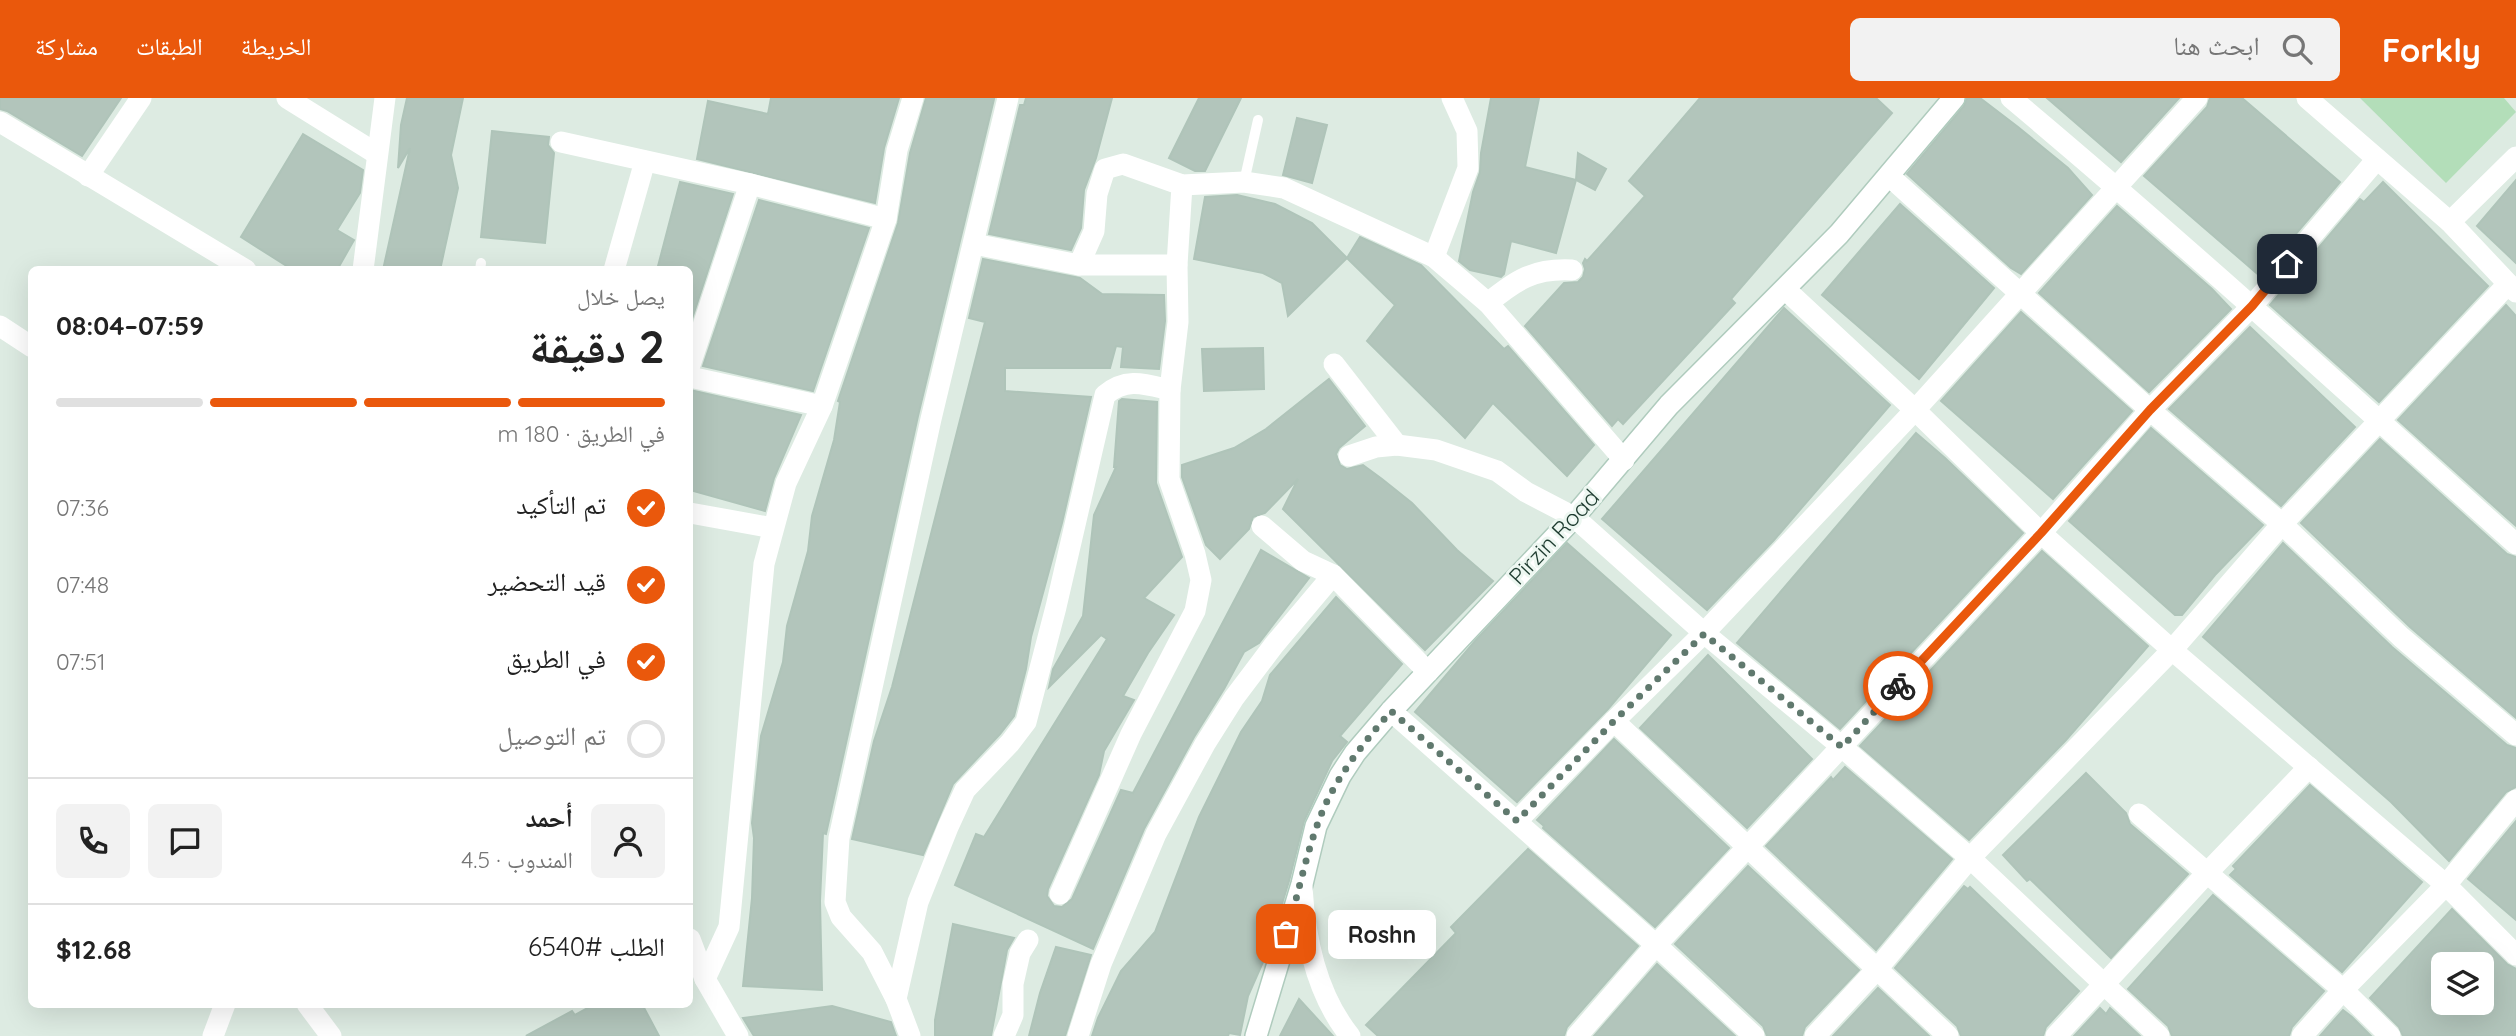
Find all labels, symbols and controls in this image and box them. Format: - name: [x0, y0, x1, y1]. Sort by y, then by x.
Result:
- search box: [1850, 18, 2340, 81]
- text: ابحث هنا: [2173, 29, 2260, 62]
- text: Forkly: [2382, 29, 2481, 70]
- icon: search: [2278, 30, 2316, 68]
- text: مشاركة: [35, 31, 98, 61]
- text: الطبقات: [136, 31, 203, 61]
- text: الخريطة: [241, 31, 311, 61]
- pin: [2257, 234, 2317, 294]
- icon: home: [2268, 245, 2306, 283]
- text: يصل خلال: [577, 282, 665, 311]
- text: 07:59–08:04: [56, 309, 204, 342]
- text: 2 دقيقة: [529, 317, 665, 375]
- text: في الطريق · 180 m: [498, 419, 665, 448]
- street label: Pirzin Road: [1502, 483, 1605, 590]
- text: تم التأكيد: [516, 488, 606, 521]
- icon: check: [627, 489, 665, 527]
- text: 07:36: [56, 493, 109, 522]
- text: قيد التحضير: [488, 565, 606, 598]
- icon: check: [627, 566, 665, 604]
- text: 07:48: [56, 570, 109, 599]
- text: في الطريق: [506, 642, 606, 675]
- icon: check: [627, 643, 665, 681]
- text: 07:51: [56, 647, 106, 676]
- courier: [1863, 651, 1933, 721]
- icon: bike: [1879, 667, 1917, 705]
- text: تم التوصيل: [498, 719, 606, 752]
- text: أحمد: [525, 801, 573, 834]
- button: phone: [56, 804, 130, 878]
- button: chat: [148, 804, 222, 878]
- button: person: [591, 804, 665, 878]
- text: المندوب · 4.5: [461, 845, 573, 874]
- pin: [1256, 904, 1316, 964]
- callout: Roshn: [1328, 910, 1436, 958]
- icon: bag: [1267, 915, 1305, 953]
- text: Roshn: [1348, 920, 1416, 949]
- text: الطلب #6540: [528, 930, 665, 963]
- text: $12.68: [56, 933, 132, 966]
- map controls: [2431, 952, 2494, 1015]
- button: layers: [2431, 952, 2494, 1015]

